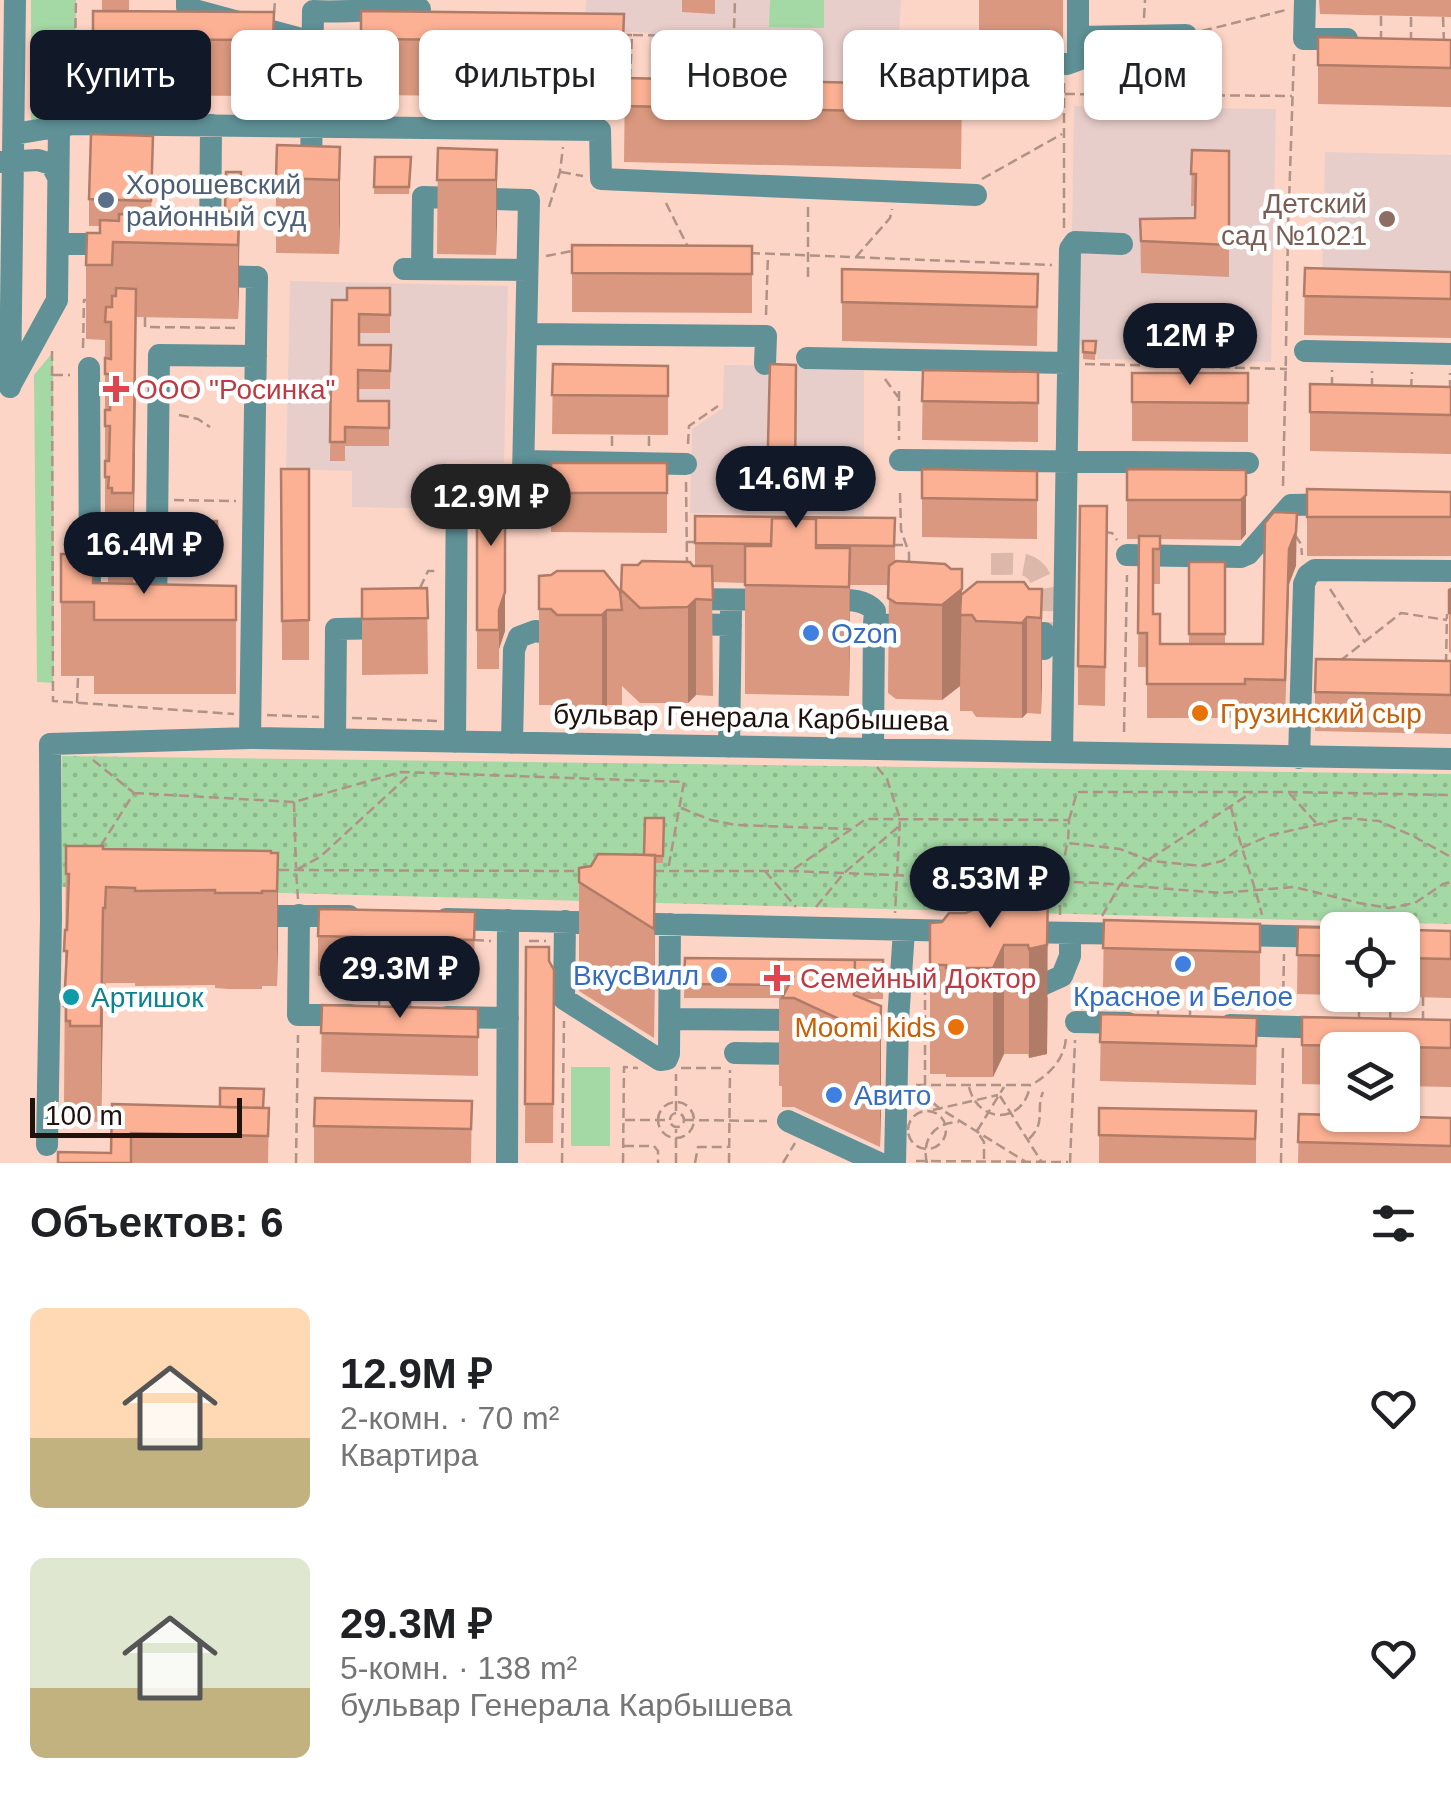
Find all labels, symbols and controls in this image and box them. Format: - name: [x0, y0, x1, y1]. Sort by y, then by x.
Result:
- chip: Купить: [30, 30, 211, 120]
- chip: Снять: [231, 30, 399, 120]
- chip: Фильтры: [419, 30, 631, 120]
- chip: Новое: [651, 30, 823, 120]
- chip: Квартира: [843, 30, 1064, 120]
- chip: Дом: [1084, 30, 1222, 120]
- place label: Хорошевский районный суд: [126, 169, 306, 232]
- place label: Детский сад №1021: [1221, 188, 1367, 251]
- marker: Хорошевский районный суд: [95, 189, 117, 211]
- marker: Детский сад №1021: [1376, 208, 1398, 230]
- pin: 12M ₽: [1120, 303, 1260, 388]
- text: 12M ₽: [1145, 317, 1235, 353]
- place label: ООО "Росинка": [136, 374, 336, 405]
- marker: ООО "Росинка": [105, 378, 127, 400]
- pin: 14.6M ₽: [704, 446, 888, 531]
- text: 14.6M ₽: [738, 460, 854, 496]
- pin: 12.9M ₽: [399, 464, 583, 549]
- text: 12.9M ₽: [433, 478, 549, 514]
- pin: 16.4M ₽: [52, 512, 236, 597]
- text: 16.4M ₽: [86, 526, 202, 562]
- place label: Ozon: [831, 618, 898, 649]
- marker: Ozon: [800, 622, 822, 644]
- place label: Грузинский сыр: [1220, 698, 1422, 729]
- street label: бульвар Генерала Карбышева: [553, 699, 950, 736]
- marker: Грузинский сыр: [1189, 702, 1211, 724]
- pin: 8.53M ₽: [898, 846, 1082, 931]
- text: 8.53M ₽: [932, 860, 1048, 896]
- map controls: [1320, 912, 1420, 1132]
- button: locate: [1320, 912, 1420, 1012]
- pin: 29.3M ₽: [308, 936, 492, 1021]
- text: 29.3M ₽: [342, 950, 458, 986]
- marker: Красное и Белое: [1172, 953, 1194, 975]
- place label: ВкусВилл: [573, 960, 699, 991]
- place label: Семейный Доктор: [800, 963, 1036, 994]
- marker: ВкусВилл: [708, 964, 730, 986]
- marker: Семейный Доктор: [764, 965, 790, 991]
- place label: Красное и Белое: [1073, 981, 1293, 1012]
- place label: Артишок: [91, 982, 204, 1013]
- marker: Артишок: [60, 986, 82, 1008]
- place label: Moomi kids: [794, 1012, 936, 1043]
- marker: Moomi kids: [945, 1016, 967, 1038]
- button: layers: [1320, 1032, 1420, 1132]
- place label: Авито: [854, 1080, 931, 1111]
- marker: Авито: [823, 1084, 845, 1106]
- scale bar: [30, 1093, 242, 1138]
- text: 100 m: [45, 1100, 123, 1131]
- icon: filters: [1366, 1196, 1421, 1251]
- text: Объектов: 6: [30, 1199, 284, 1246]
- icon: home: [110, 1348, 230, 1468]
- text: 12.9M ₽: [340, 1350, 493, 1397]
- icon: heart: [1366, 1381, 1421, 1436]
- text: 2-комн. · 70 m²: [340, 1400, 559, 1436]
- text: Квартира: [340, 1437, 478, 1473]
- icon: home: [110, 1598, 230, 1718]
- text: 29.3M ₽: [340, 1600, 493, 1647]
- icon: heart: [1366, 1631, 1421, 1686]
- text: 5-комн. · 138 m²: [340, 1650, 577, 1686]
- text: бульвар Генерала Карбышева: [340, 1687, 792, 1723]

